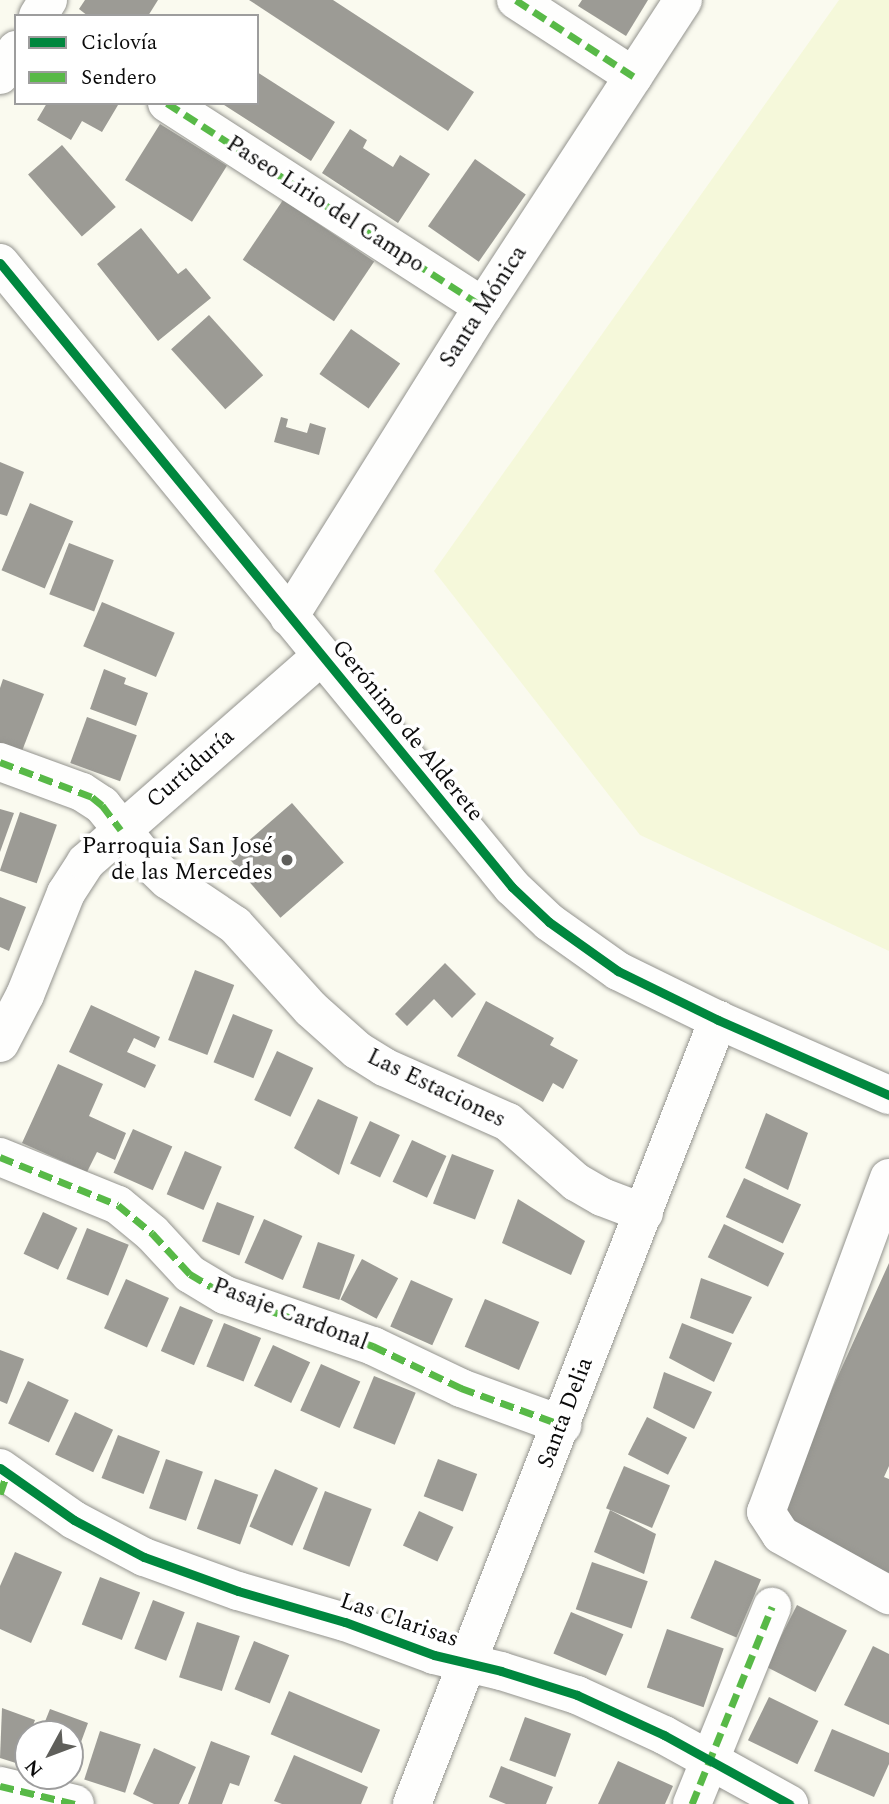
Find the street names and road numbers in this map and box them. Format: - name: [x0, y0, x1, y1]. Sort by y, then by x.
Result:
- street label: Paseo Lirio del Campo: [221, 131, 429, 279]
- street label: Santa Mónica: [434, 241, 534, 373]
- street label: Gerónimo de Alderete: [325, 635, 489, 827]
- street label: Curtiduría: [141, 723, 241, 815]
- street label: Las Estaciones: [362, 1044, 510, 1134]
- street label: Pasaje Cardonal: [208, 1273, 372, 1357]
- street label: Santa Delia: [532, 1354, 600, 1472]
- street label: Las Clarisas: [336, 1588, 462, 1654]

